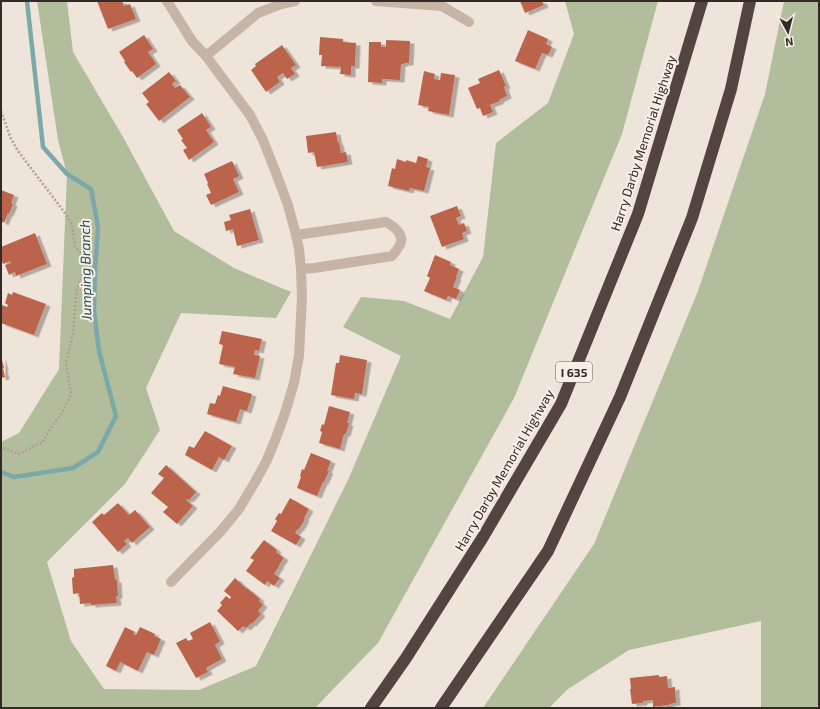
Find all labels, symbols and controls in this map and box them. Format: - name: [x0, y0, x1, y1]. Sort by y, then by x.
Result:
- north arrow: [768, 12, 808, 52]
- text: N: [784, 35, 794, 49]
- street label: Harry Darby Memorial Highway: [607, 53, 679, 233]
- water label: Jumping Branch: [76, 219, 94, 321]
- road number: I 635: [556, 362, 592, 382]
- street label: Harry Darby Memorial Highway: [451, 386, 557, 554]

